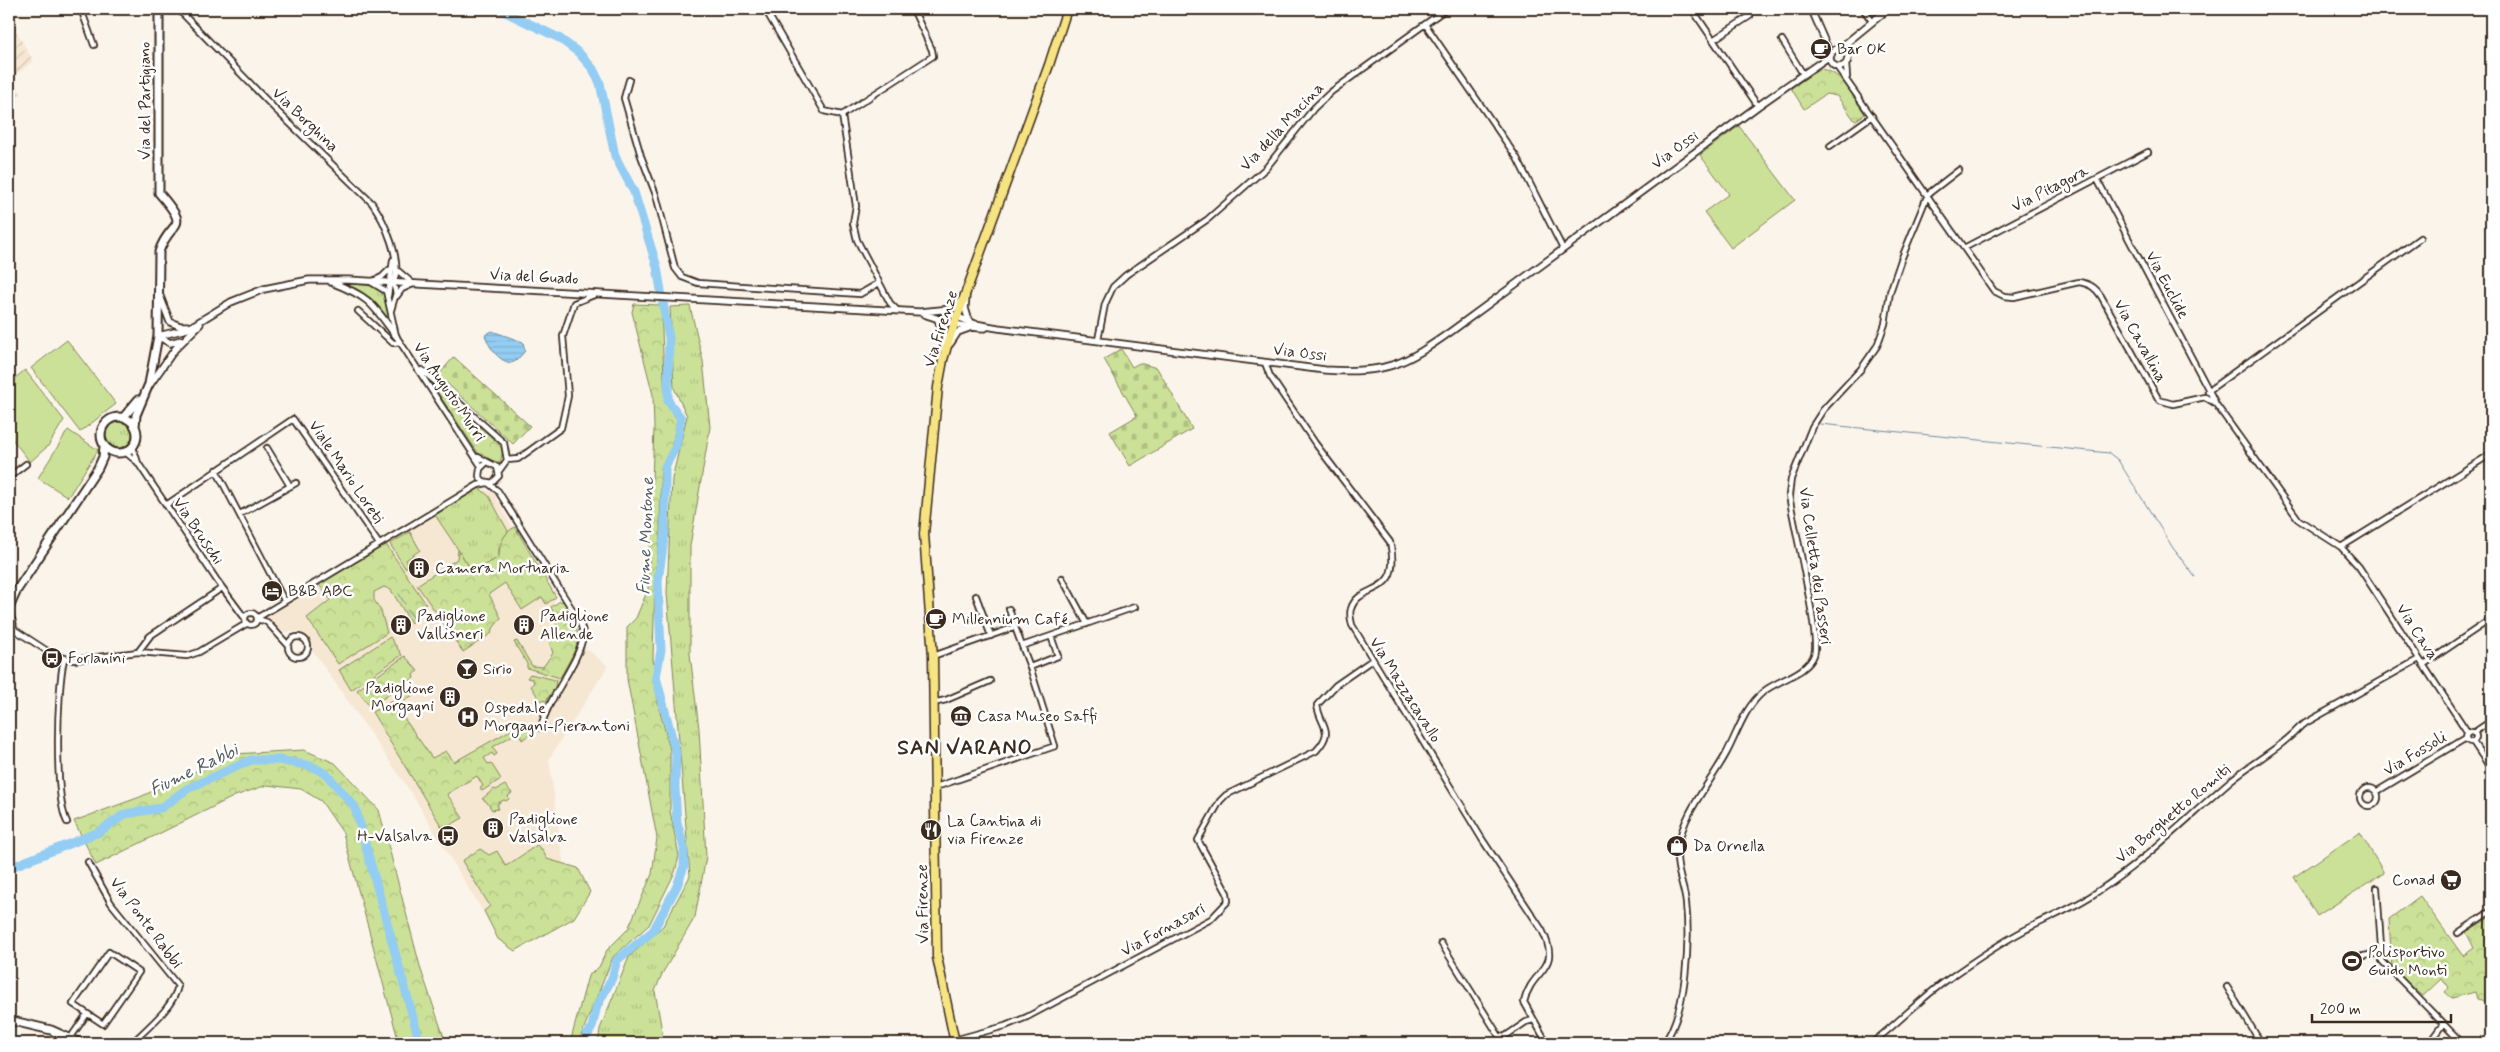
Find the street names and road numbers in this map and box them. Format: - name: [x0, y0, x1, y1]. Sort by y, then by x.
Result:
- street label: Via del Partigiano: [135, 42, 156, 160]
- street label: Via della Macina: [1235, 78, 1329, 176]
- street label: Via Borghina: [266, 83, 343, 158]
- street label: Via Ossi: [1647, 125, 1703, 174]
- street label: Via Pitagora: [2008, 160, 2093, 218]
- street label: Via Euclide: [2140, 247, 2194, 323]
- street label: Via del Guado: [489, 264, 579, 290]
- street label: Via Firenze: [919, 288, 963, 370]
- street label: Via Cavallina: [2109, 296, 2171, 386]
- street label: Via Augusto Murri: [408, 338, 490, 446]
- street label: Via Ossi: [1272, 339, 1328, 367]
- street label: Viale Mario Loreti: [304, 416, 388, 528]
- street label: Via Celletta dei Passeri: [1794, 486, 1836, 646]
- street label: Via Bruschi: [168, 493, 229, 569]
- street label: Via Cava: [2391, 600, 2443, 664]
- street label: Via Mazzacavallo: [1364, 633, 1446, 747]
- street label: Via Fossoli: [2379, 727, 2451, 781]
- street label: Via Borghetto Romiti: [2111, 760, 2236, 869]
- street label: Via Firenze: [912, 864, 934, 944]
- street label: Via Ponte Rabbi: [105, 873, 187, 973]
- street label: Via Fornasari: [1117, 898, 1209, 962]

